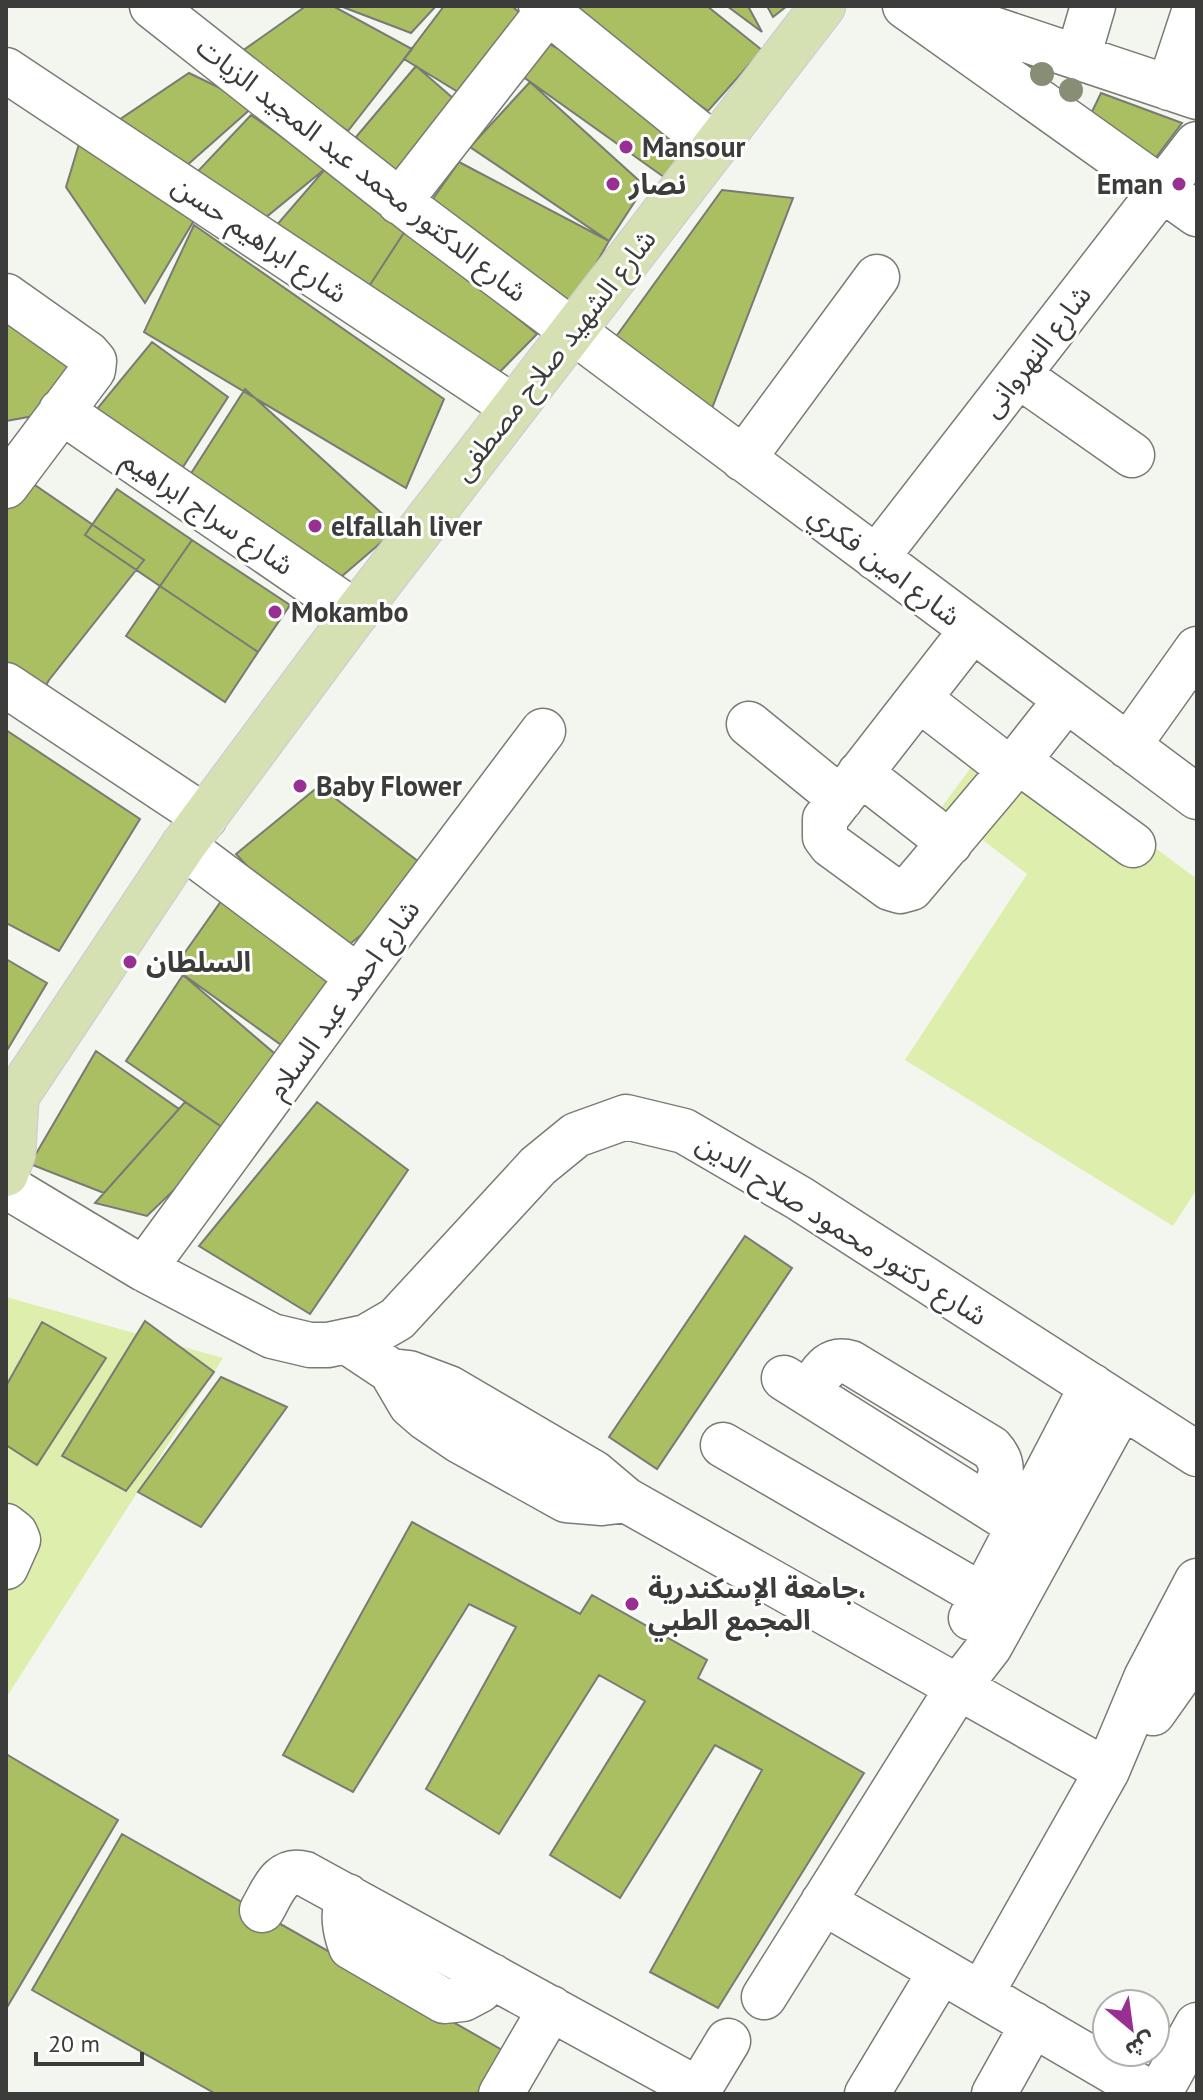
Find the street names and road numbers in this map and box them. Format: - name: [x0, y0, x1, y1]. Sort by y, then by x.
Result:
- street label: شارع الدكتور محمد عبد المجيد الزيات: [187, 28, 535, 312]
- street label: شارع ابراهيم حسن: [163, 166, 355, 314]
- street label: شارع الشهيد صلاح مصطفى: [444, 221, 666, 490]
- street label: شارع النهروانى: [972, 277, 1101, 426]
- street label: شارع سراج ابراهيم: [113, 440, 301, 586]
- street label: شارع امين فكري: [800, 495, 969, 637]
- street label: شارع احمد عبد السلام: [258, 892, 430, 1108]
- street label: شارع دكتور محمود صلاح الدين: [688, 1124, 995, 1336]

